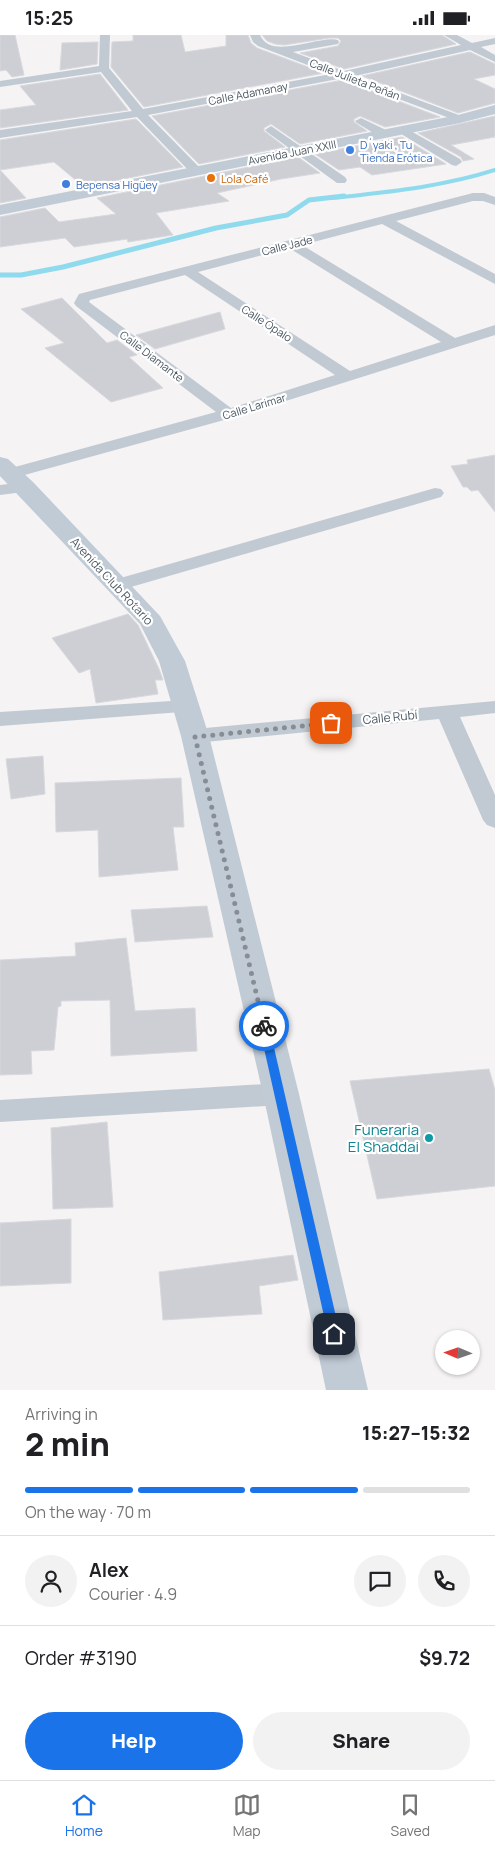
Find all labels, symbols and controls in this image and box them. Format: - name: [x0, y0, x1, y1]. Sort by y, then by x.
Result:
- text: 15:25: [25, 5, 73, 31]
- street label: Calle Julieta Peñán: [308, 55, 402, 103]
- street label: Calle Adamanay: [207, 78, 289, 108]
- street label: Avenida Juan XXIII: [247, 136, 337, 168]
- place label: D´yaki , Tu Tienda Erótica: [360, 137, 433, 165]
- marker: D´yaki , Tu Tienda Erótica: [344, 144, 356, 156]
- place label: Lola Café: [221, 171, 269, 186]
- marker: Lola Café: [205, 172, 217, 184]
- place label: Bepensa Higüey: [76, 177, 158, 192]
- marker: Bepensa Higüey: [60, 178, 72, 190]
- street label: Calle Jade: [260, 231, 315, 259]
- street label: Calle Ópalo: [239, 301, 296, 345]
- street label: Calle Diamante: [117, 327, 187, 385]
- street label: Calle Larimar: [221, 389, 287, 423]
- street label: Avenida Club Rotario: [67, 533, 157, 629]
- pin: [310, 702, 352, 744]
- street label: Calle Rubí: [362, 706, 418, 728]
- icon: bag: [317, 709, 345, 737]
- courier: [239, 1001, 289, 1051]
- icon: bike: [250, 1012, 278, 1040]
- place label: Funeraria El Shaddai: [348, 1119, 419, 1157]
- marker: Funeraria El Shaddai: [423, 1132, 435, 1144]
- pin: [313, 1313, 355, 1355]
- icon: home: [320, 1320, 348, 1348]
- north arrow: [435, 1330, 480, 1375]
- map controls: [435, 1330, 480, 1375]
- text: Arriving in: [25, 1403, 98, 1425]
- text: 15:27–15:32: [362, 1420, 470, 1446]
- text: 2 min: [25, 1422, 110, 1466]
- text: On the way · 70 m: [25, 1501, 151, 1523]
- button: person: [25, 1555, 77, 1607]
- button: chat: [354, 1555, 406, 1607]
- button: phone: [418, 1555, 470, 1607]
- text: Alex: [89, 1557, 129, 1583]
- text: Courier · 4.9: [89, 1583, 177, 1605]
- text: Order #3190: [25, 1645, 137, 1671]
- text: $9.72: [419, 1645, 470, 1671]
- button: Help: [25, 1712, 243, 1770]
- button: Share: [253, 1712, 470, 1770]
- tab: Home: [65, 1791, 103, 1840]
- tab: Map: [233, 1791, 261, 1840]
- tab: Saved: [391, 1791, 430, 1840]

